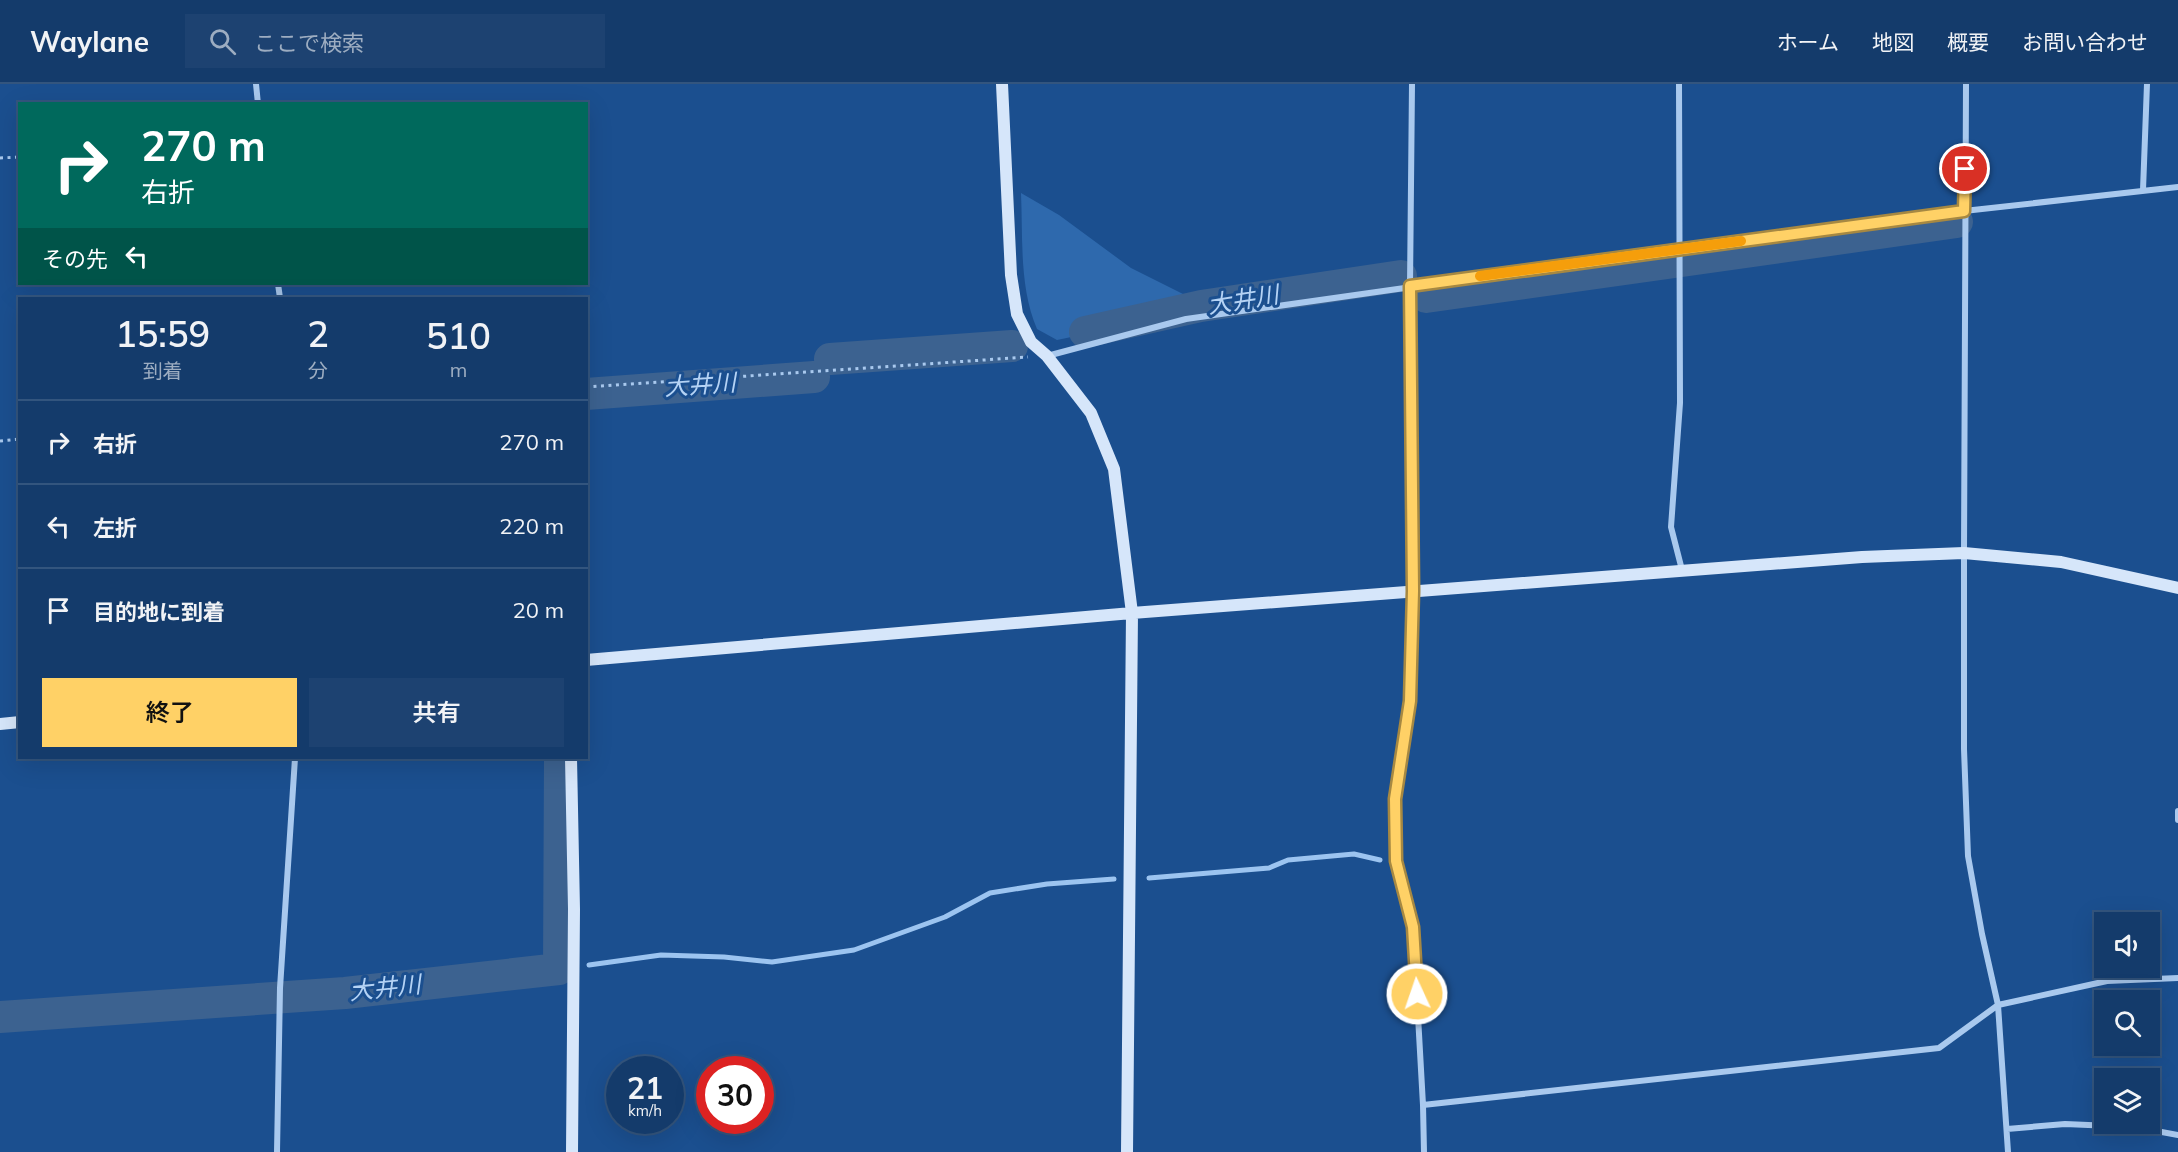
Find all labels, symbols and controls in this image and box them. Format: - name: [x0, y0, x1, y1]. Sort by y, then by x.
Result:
- search box: [185, 14, 605, 68]
- text: Waylane: [30, 24, 149, 59]
- icon: search: [206, 25, 239, 58]
- text: ここで検索: [254, 29, 364, 57]
- text: ホーム: [1777, 29, 1839, 55]
- text: 地図: [1872, 29, 1914, 55]
- text: 概要: [1947, 29, 1989, 55]
- text: お問い合わせ: [2022, 29, 2148, 55]
- text: 270 m: [141, 119, 266, 172]
- icon: right: [42, 126, 120, 204]
- pin: [1939, 143, 1990, 194]
- icon: arrive: [1948, 152, 1981, 185]
- text: 右折: [141, 175, 195, 209]
- icon: left: [120, 240, 153, 273]
- text: その先: [42, 245, 108, 273]
- water label: 大井川: [1205, 278, 1284, 319]
- text: 15:59: [115, 311, 210, 356]
- text: 2: [307, 311, 329, 356]
- text: 510: [426, 313, 491, 358]
- text: m: [450, 357, 467, 382]
- text: 到着: [143, 358, 183, 383]
- text: 分: [308, 358, 328, 383]
- water label: 大井川: [663, 366, 740, 401]
- icon: right: [42, 426, 75, 459]
- text: 270 m: [499, 428, 564, 456]
- text: 右折: [93, 430, 137, 458]
- icon: left: [42, 510, 75, 543]
- text: 220 m: [499, 512, 564, 540]
- text: 左折: [93, 514, 137, 542]
- icon: arrive: [42, 594, 75, 627]
- text: 20 m: [513, 596, 564, 624]
- text: 目的地に到着: [93, 598, 225, 626]
- button: 終了: [42, 678, 297, 747]
- button: 共有: [309, 678, 564, 747]
- map controls: [2094, 912, 2160, 1134]
- button: sound: [2094, 912, 2160, 978]
- position arrow: [1385, 962, 1449, 1026]
- water label: 大井川: [348, 968, 425, 1006]
- button: search: [2094, 990, 2160, 1056]
- speed limit sign: 30: [696, 1056, 774, 1134]
- button: layers: [2094, 1068, 2160, 1134]
- text: 21: [627, 1069, 663, 1107]
- text: km/h: [628, 1101, 662, 1120]

